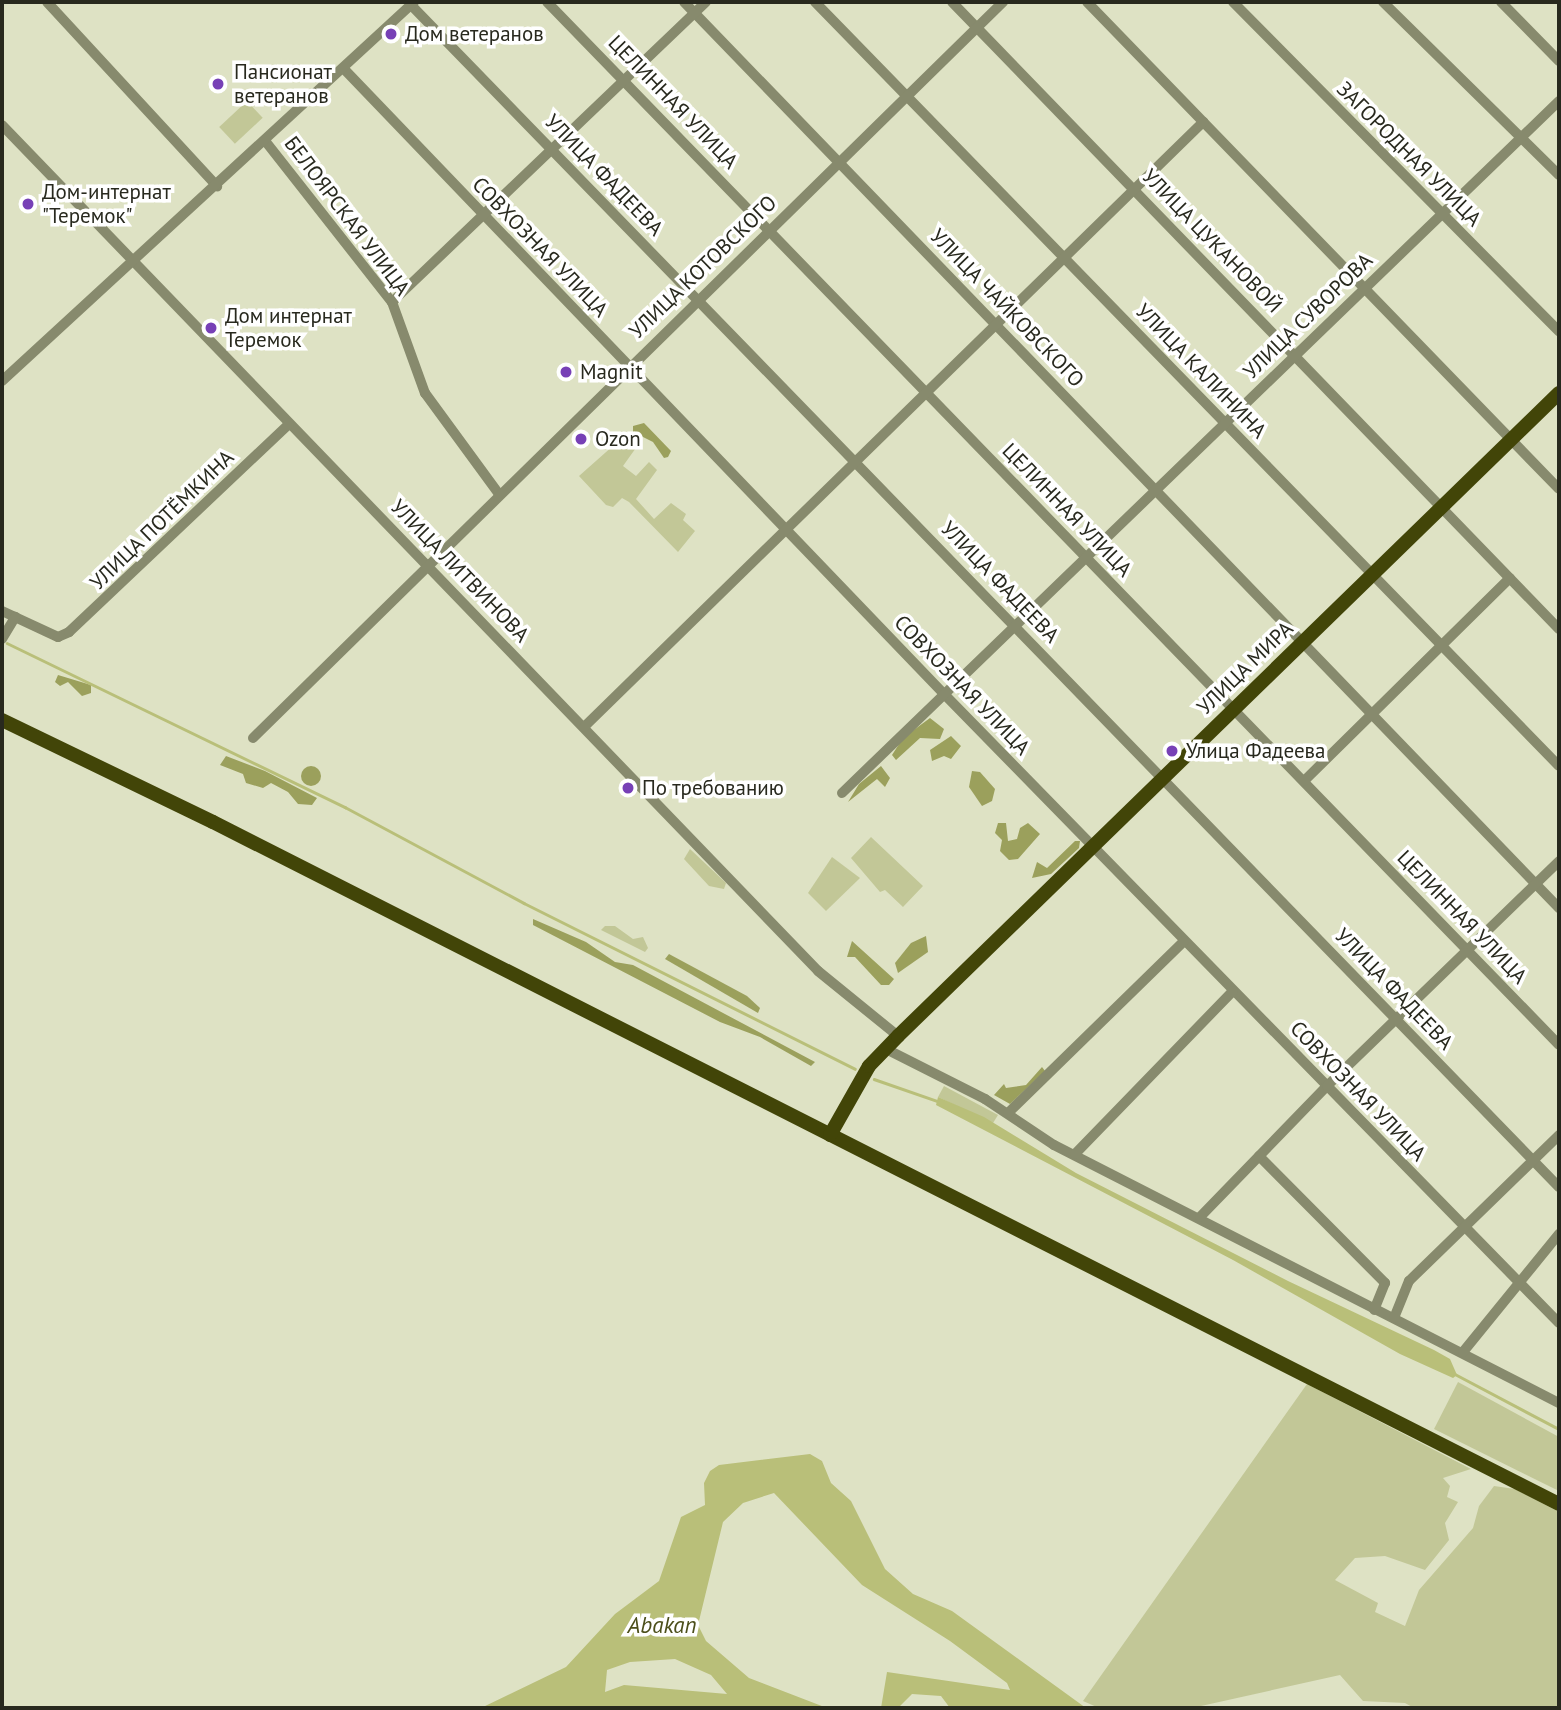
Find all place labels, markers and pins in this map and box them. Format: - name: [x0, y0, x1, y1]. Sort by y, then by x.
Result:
- place label: Дом ветеранов: [405, 21, 544, 47]
- marker: Дом ветеранов: [383, 26, 399, 42]
- place label: Пансионат ветеранов: [234, 59, 332, 109]
- marker: Пансионат ветеранов: [208, 74, 228, 94]
- place label: Дом-интернат "Теремок": [42, 179, 171, 229]
- marker: Дом-интернат "Теремок": [20, 196, 36, 212]
- place label: Дом интернат Теремок: [225, 303, 352, 353]
- marker: Дом интернат Теремок: [203, 320, 219, 336]
- place label: Magnit: [580, 359, 643, 385]
- marker: Magnit: [558, 364, 574, 380]
- place label: Ozon: [595, 426, 641, 452]
- marker: Ozon: [573, 431, 589, 447]
- place label: Улица Фадеева: [1186, 738, 1325, 764]
- marker: Улица Фадеева: [1164, 743, 1180, 759]
- place label: По требованию: [642, 775, 784, 801]
- marker: По требованию: [620, 780, 636, 796]

